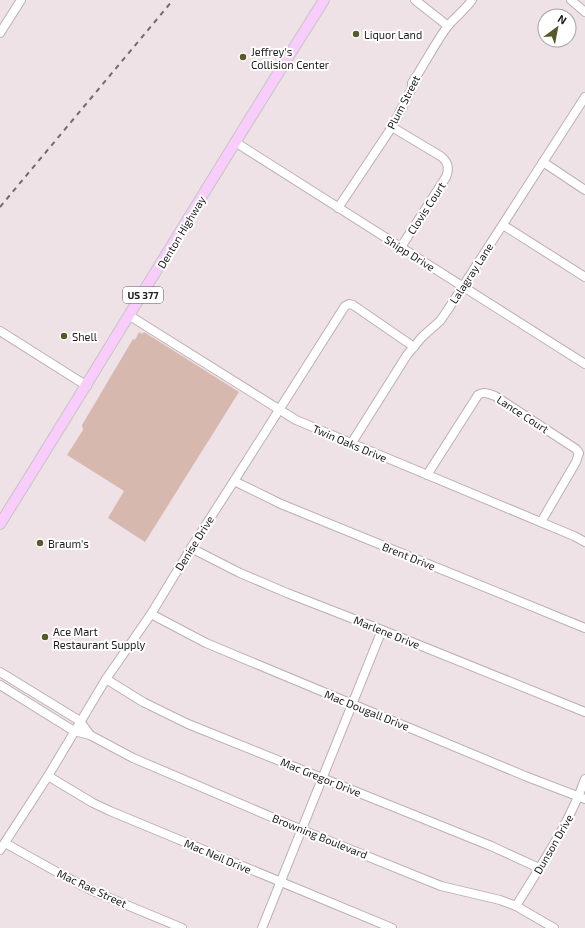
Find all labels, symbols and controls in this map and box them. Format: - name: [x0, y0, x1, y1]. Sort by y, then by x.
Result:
- north arrow: [537, 8, 577, 48]
- text: N: [556, 11, 569, 27]
- place label: Liquor Land: [364, 28, 422, 41]
- marker: Liquor Land: [351, 29, 361, 39]
- place label: Jeffrey's Collision Center: [251, 45, 330, 71]
- marker: Jeffrey's Collision Center: [238, 52, 248, 62]
- street label: Plum Street: [384, 73, 422, 131]
- street label: Clovis Court: [404, 179, 448, 237]
- street label: Denton Highway: [154, 193, 208, 271]
- street label: Shipp Drive: [383, 232, 438, 274]
- street label: Lalagray Lane: [447, 240, 495, 306]
- road number: US 377: [123, 287, 163, 303]
- place label: Shell: [72, 330, 98, 343]
- marker: Shell: [59, 331, 69, 341]
- street label: Lance Court: [495, 392, 551, 436]
- street label: Twin Oaks Drive: [311, 422, 389, 465]
- street label: Denise Drive: [172, 513, 216, 573]
- place label: Braum's: [48, 537, 89, 550]
- marker: Braum's: [35, 538, 45, 548]
- street label: Brent Drive: [381, 539, 438, 573]
- street label: Marlene Drive: [352, 613, 422, 651]
- place label: Ace Mart Restaurant Supply: [53, 625, 145, 651]
- marker: Ace Mart Restaurant Supply: [40, 632, 50, 642]
- street label: Mac Dougall Drive: [323, 687, 411, 733]
- street label: Mac Gregor Drive: [279, 755, 363, 799]
- street label: Browning Boulevard: [271, 811, 369, 861]
- street label: Dunson Drive: [531, 812, 575, 876]
- street label: Mac Neil Drive: [183, 836, 254, 876]
- street label: Mac Rae Street: [55, 866, 129, 910]

